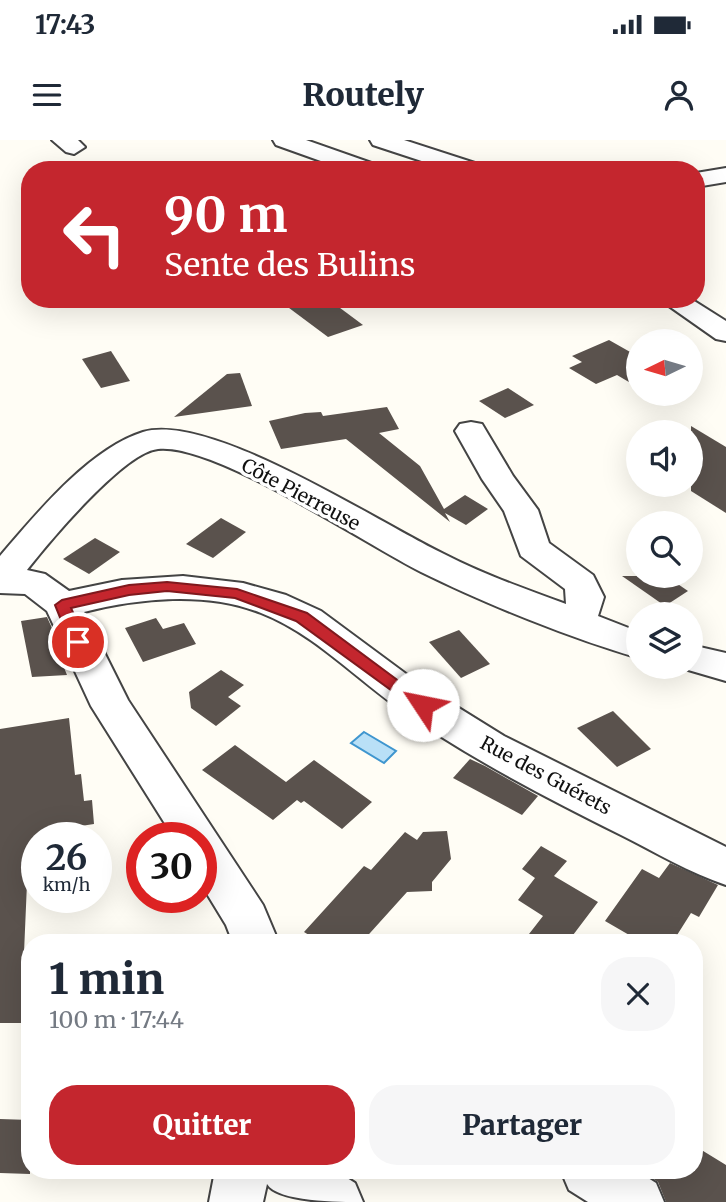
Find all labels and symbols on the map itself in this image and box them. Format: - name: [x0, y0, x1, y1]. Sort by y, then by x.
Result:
- north arrow: [626, 329, 704, 406]
- street label: Côte Pierreuse: [238, 453, 364, 535]
- pin: [48, 612, 108, 672]
- position arrow: [386, 668, 460, 742]
- street label: Rue des Guérets: [476, 730, 616, 820]
- speed limit sign: 30: [126, 822, 217, 913]

